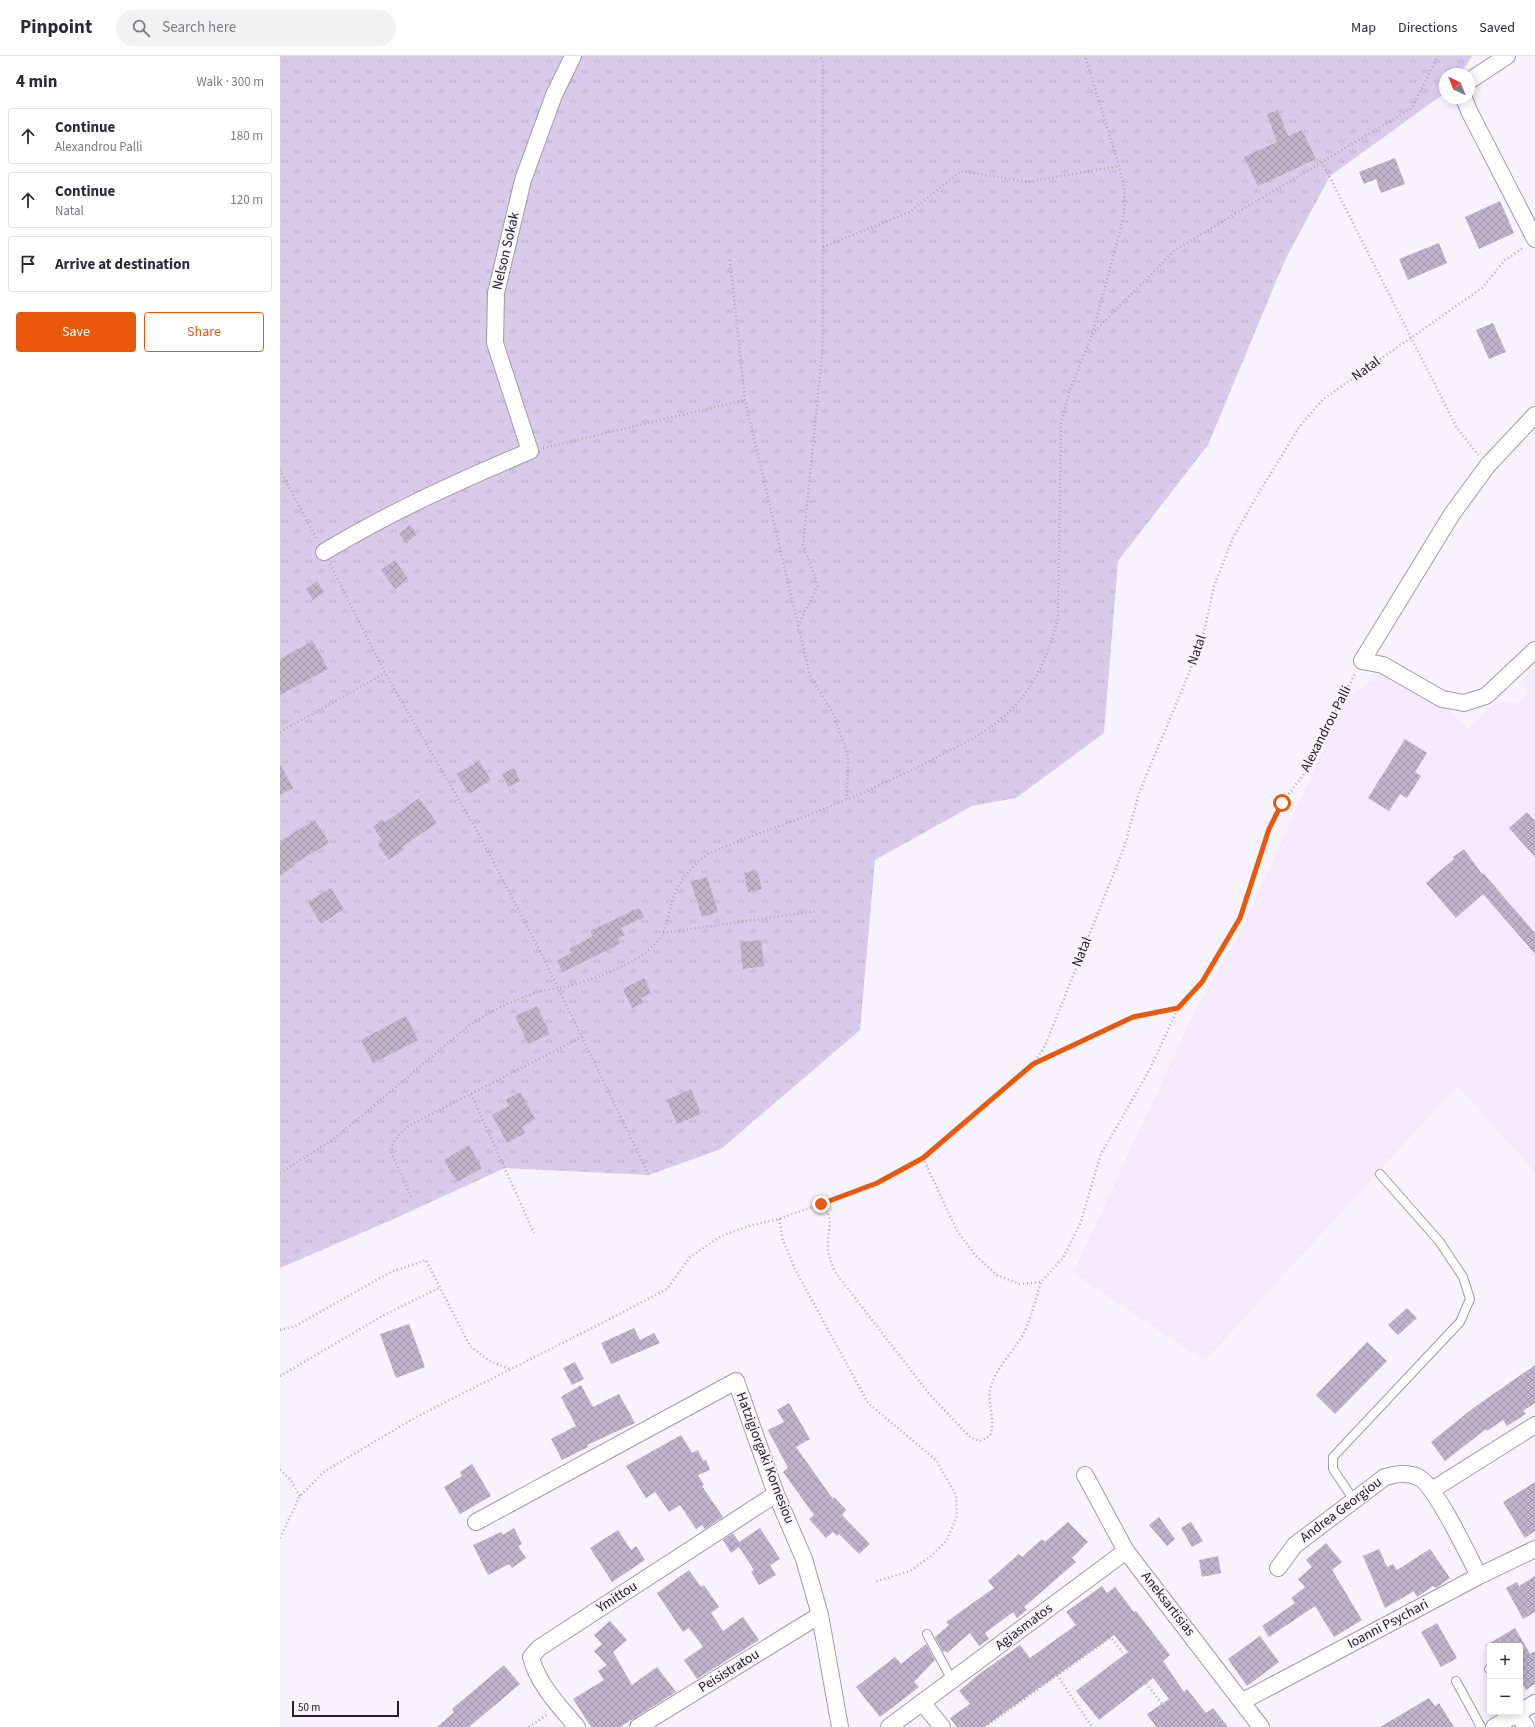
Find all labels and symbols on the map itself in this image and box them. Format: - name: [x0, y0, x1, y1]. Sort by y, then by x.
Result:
- north arrow: [1439, 68, 1475, 104]
- street label: Nelson Sokak: [487, 210, 525, 292]
- street label: Natal: [1348, 352, 1385, 386]
- street label: Natal: [1183, 632, 1212, 668]
- street label: Alexandrou Palli: [1296, 682, 1356, 776]
- route start: [1273, 794, 1291, 812]
- street label: Natal: [1067, 933, 1097, 970]
- route end: [812, 1195, 830, 1213]
- street label: Hatzigiorgaki Kornesiou: [731, 1389, 799, 1527]
- street label: Andrea Georgiou: [1296, 1473, 1386, 1547]
- street label: Aneksartisias: [1136, 1567, 1200, 1641]
- street label: Ymittou: [592, 1576, 641, 1618]
- street label: Ioanni Psychari: [1344, 1594, 1432, 1654]
- street label: Agiasmatos: [991, 1599, 1057, 1655]
- street label: Peisistratou: [695, 1644, 763, 1698]
- scale bar: [292, 1699, 399, 1718]

